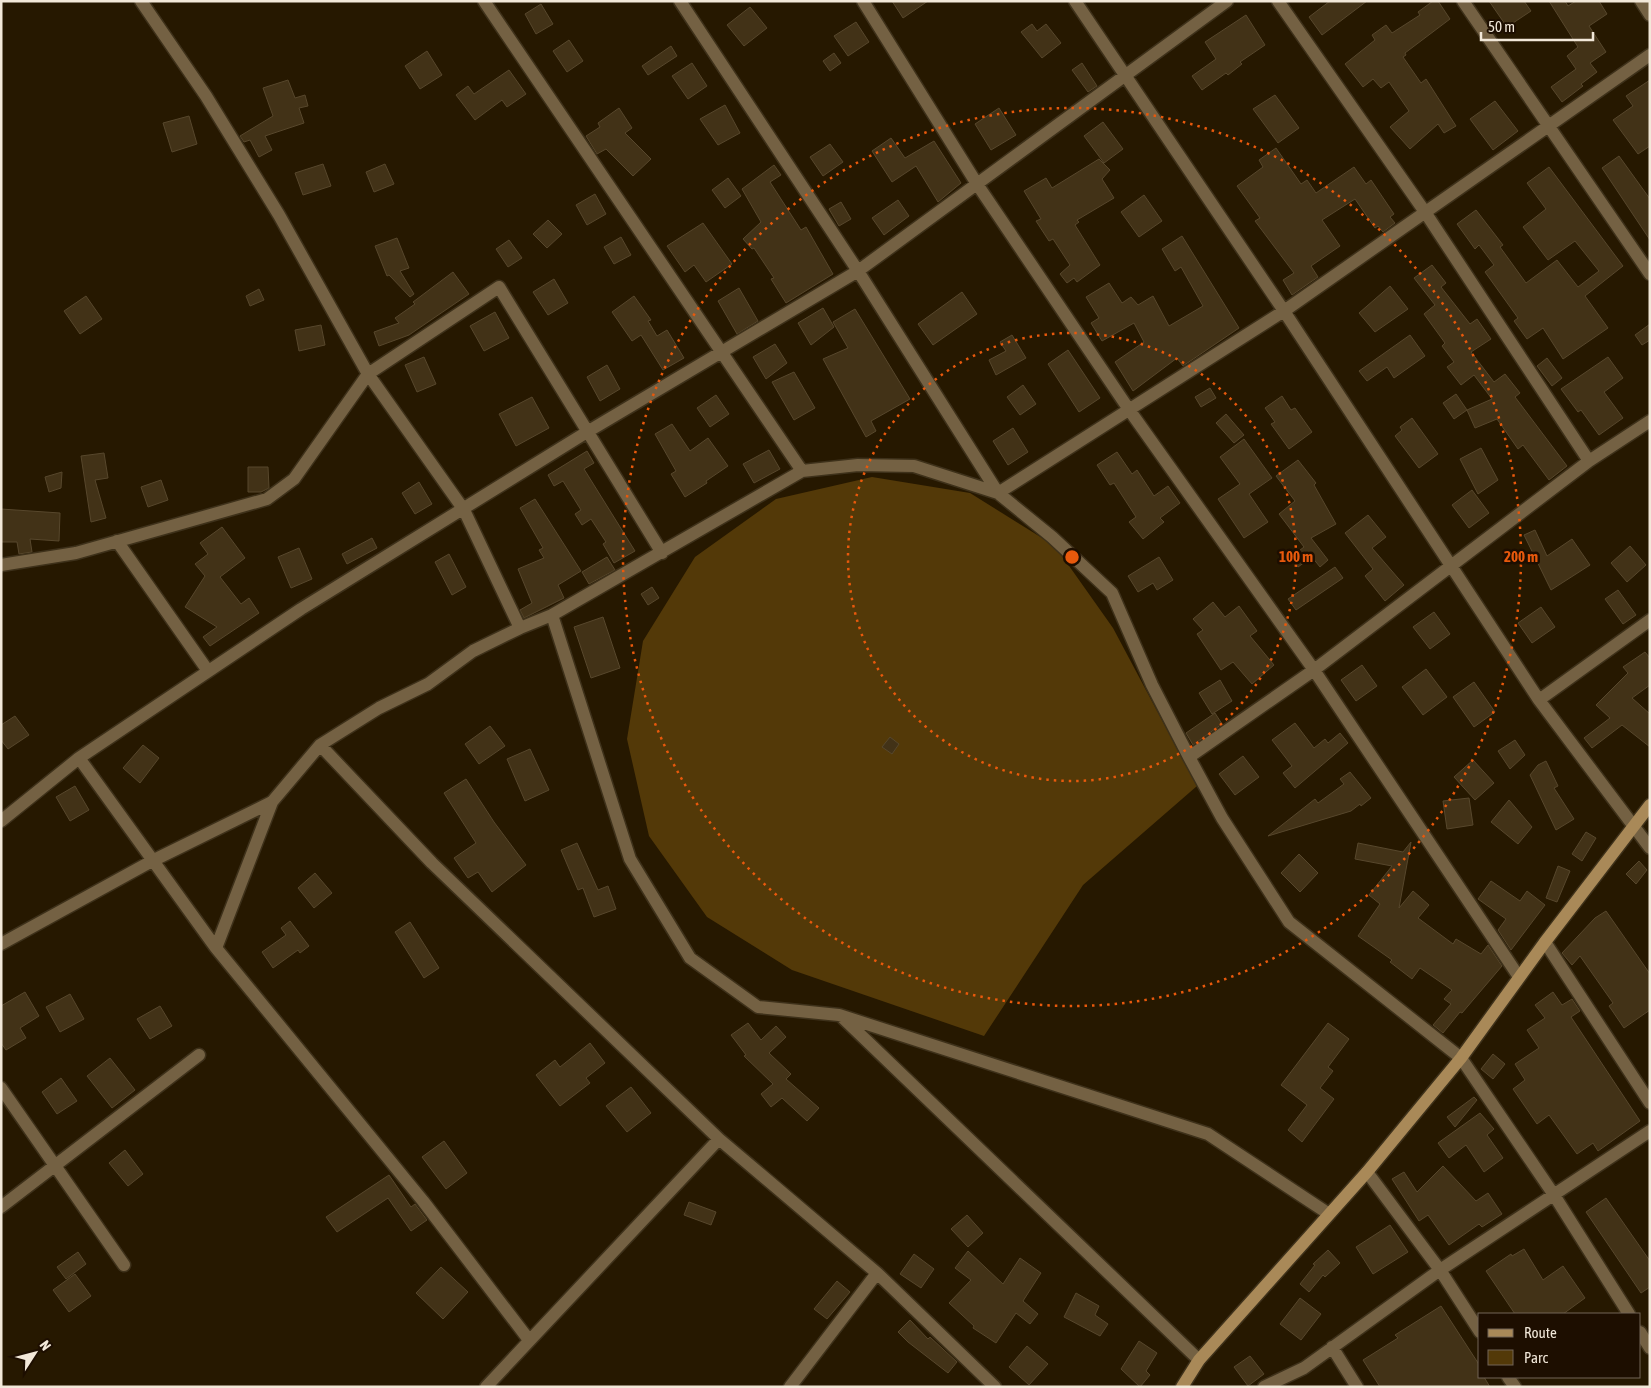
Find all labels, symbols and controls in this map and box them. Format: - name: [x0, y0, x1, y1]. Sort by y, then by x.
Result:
- scale bar: [1481, 10, 1594, 42]
- text: 50 m: [1488, 18, 1515, 35]
- centre of rings: [1063, 548, 1081, 566]
- text: 100 m: [1279, 548, 1313, 565]
- text: 200 m: [1504, 548, 1538, 565]
- legend: [1478, 1313, 1641, 1378]
- text: Route: [1524, 1324, 1557, 1341]
- north arrow: [10, 1328, 60, 1378]
- text: N: [37, 1337, 54, 1353]
- text: Parc: [1524, 1349, 1548, 1366]

